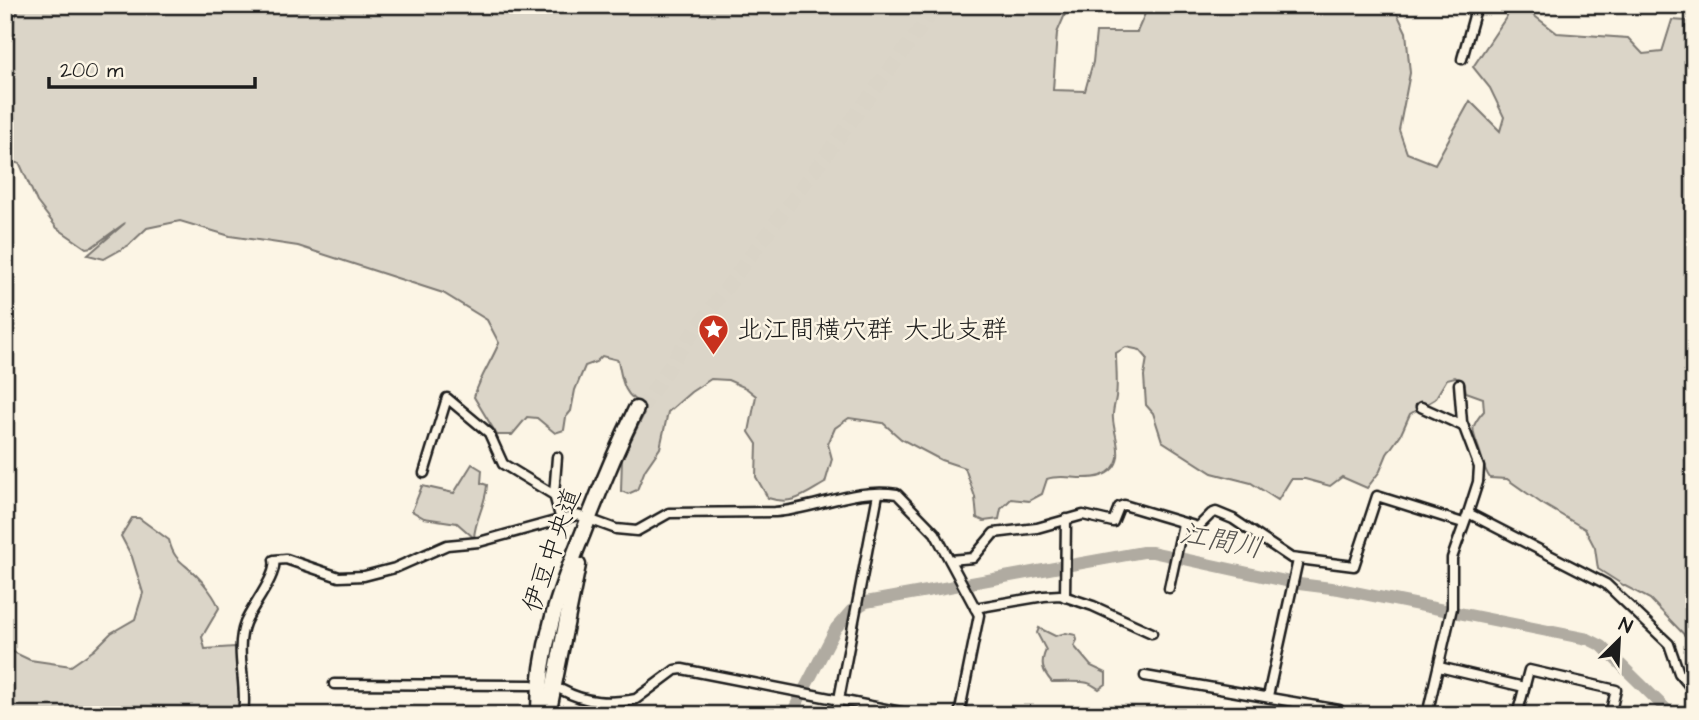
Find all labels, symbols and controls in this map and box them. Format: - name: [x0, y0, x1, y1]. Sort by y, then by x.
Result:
- scale bar: [49, 46, 256, 90]
- text: 200 m: [60, 56, 124, 85]
- place label: 北江間横穴群 大北支群: [737, 312, 1007, 348]
- place icon: 北江間横穴群 大北支群: [697, 313, 731, 357]
- street label: 伊豆中央道: [514, 483, 590, 617]
- water label: 江間川: [1176, 514, 1266, 568]
- north arrow: [1584, 604, 1654, 674]
- text: N: [1614, 611, 1636, 641]

